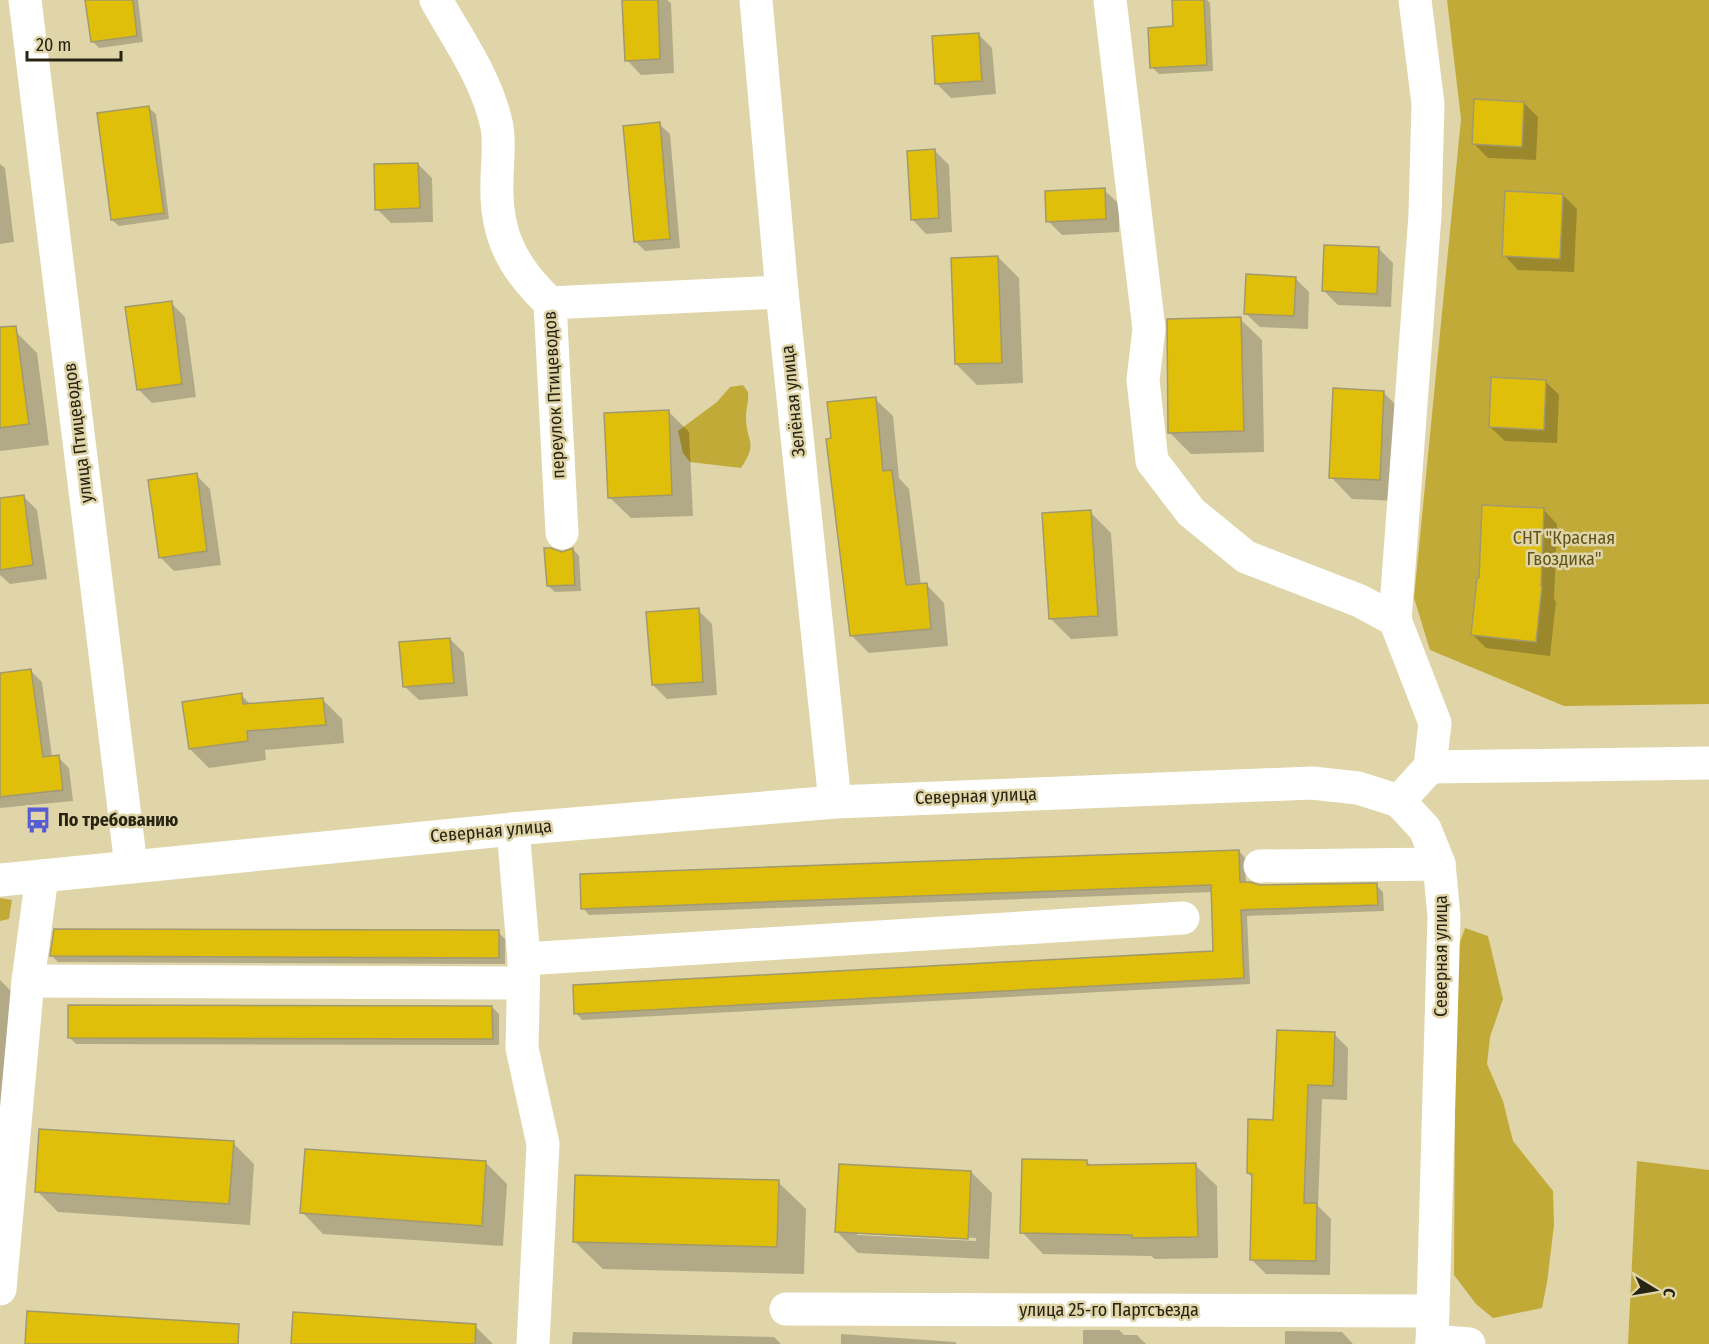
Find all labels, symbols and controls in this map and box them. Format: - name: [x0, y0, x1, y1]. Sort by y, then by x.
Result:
- scale bar: [27, 24, 122, 62]
- text: 20 m: [36, 34, 71, 56]
- street label: переулок Птицеводов: [539, 311, 569, 479]
- street label: Зелёная улица: [776, 344, 810, 458]
- street label: улица Птицеводов: [58, 362, 98, 504]
- park label: СНТ "Красная Гвоздика": [1513, 527, 1615, 570]
- street label: Северная улица: [915, 783, 1037, 809]
- bus stop icon: По требованию: [23, 805, 53, 835]
- place label: По требованию: [58, 809, 178, 831]
- street label: Северная улица: [429, 815, 553, 847]
- street label: Северная улица: [1430, 895, 1452, 1017]
- north arrow: [1625, 1260, 1685, 1320]
- text: С: [1659, 1287, 1679, 1299]
- street label: улица 25-го Партсъезда: [1019, 1299, 1199, 1321]

